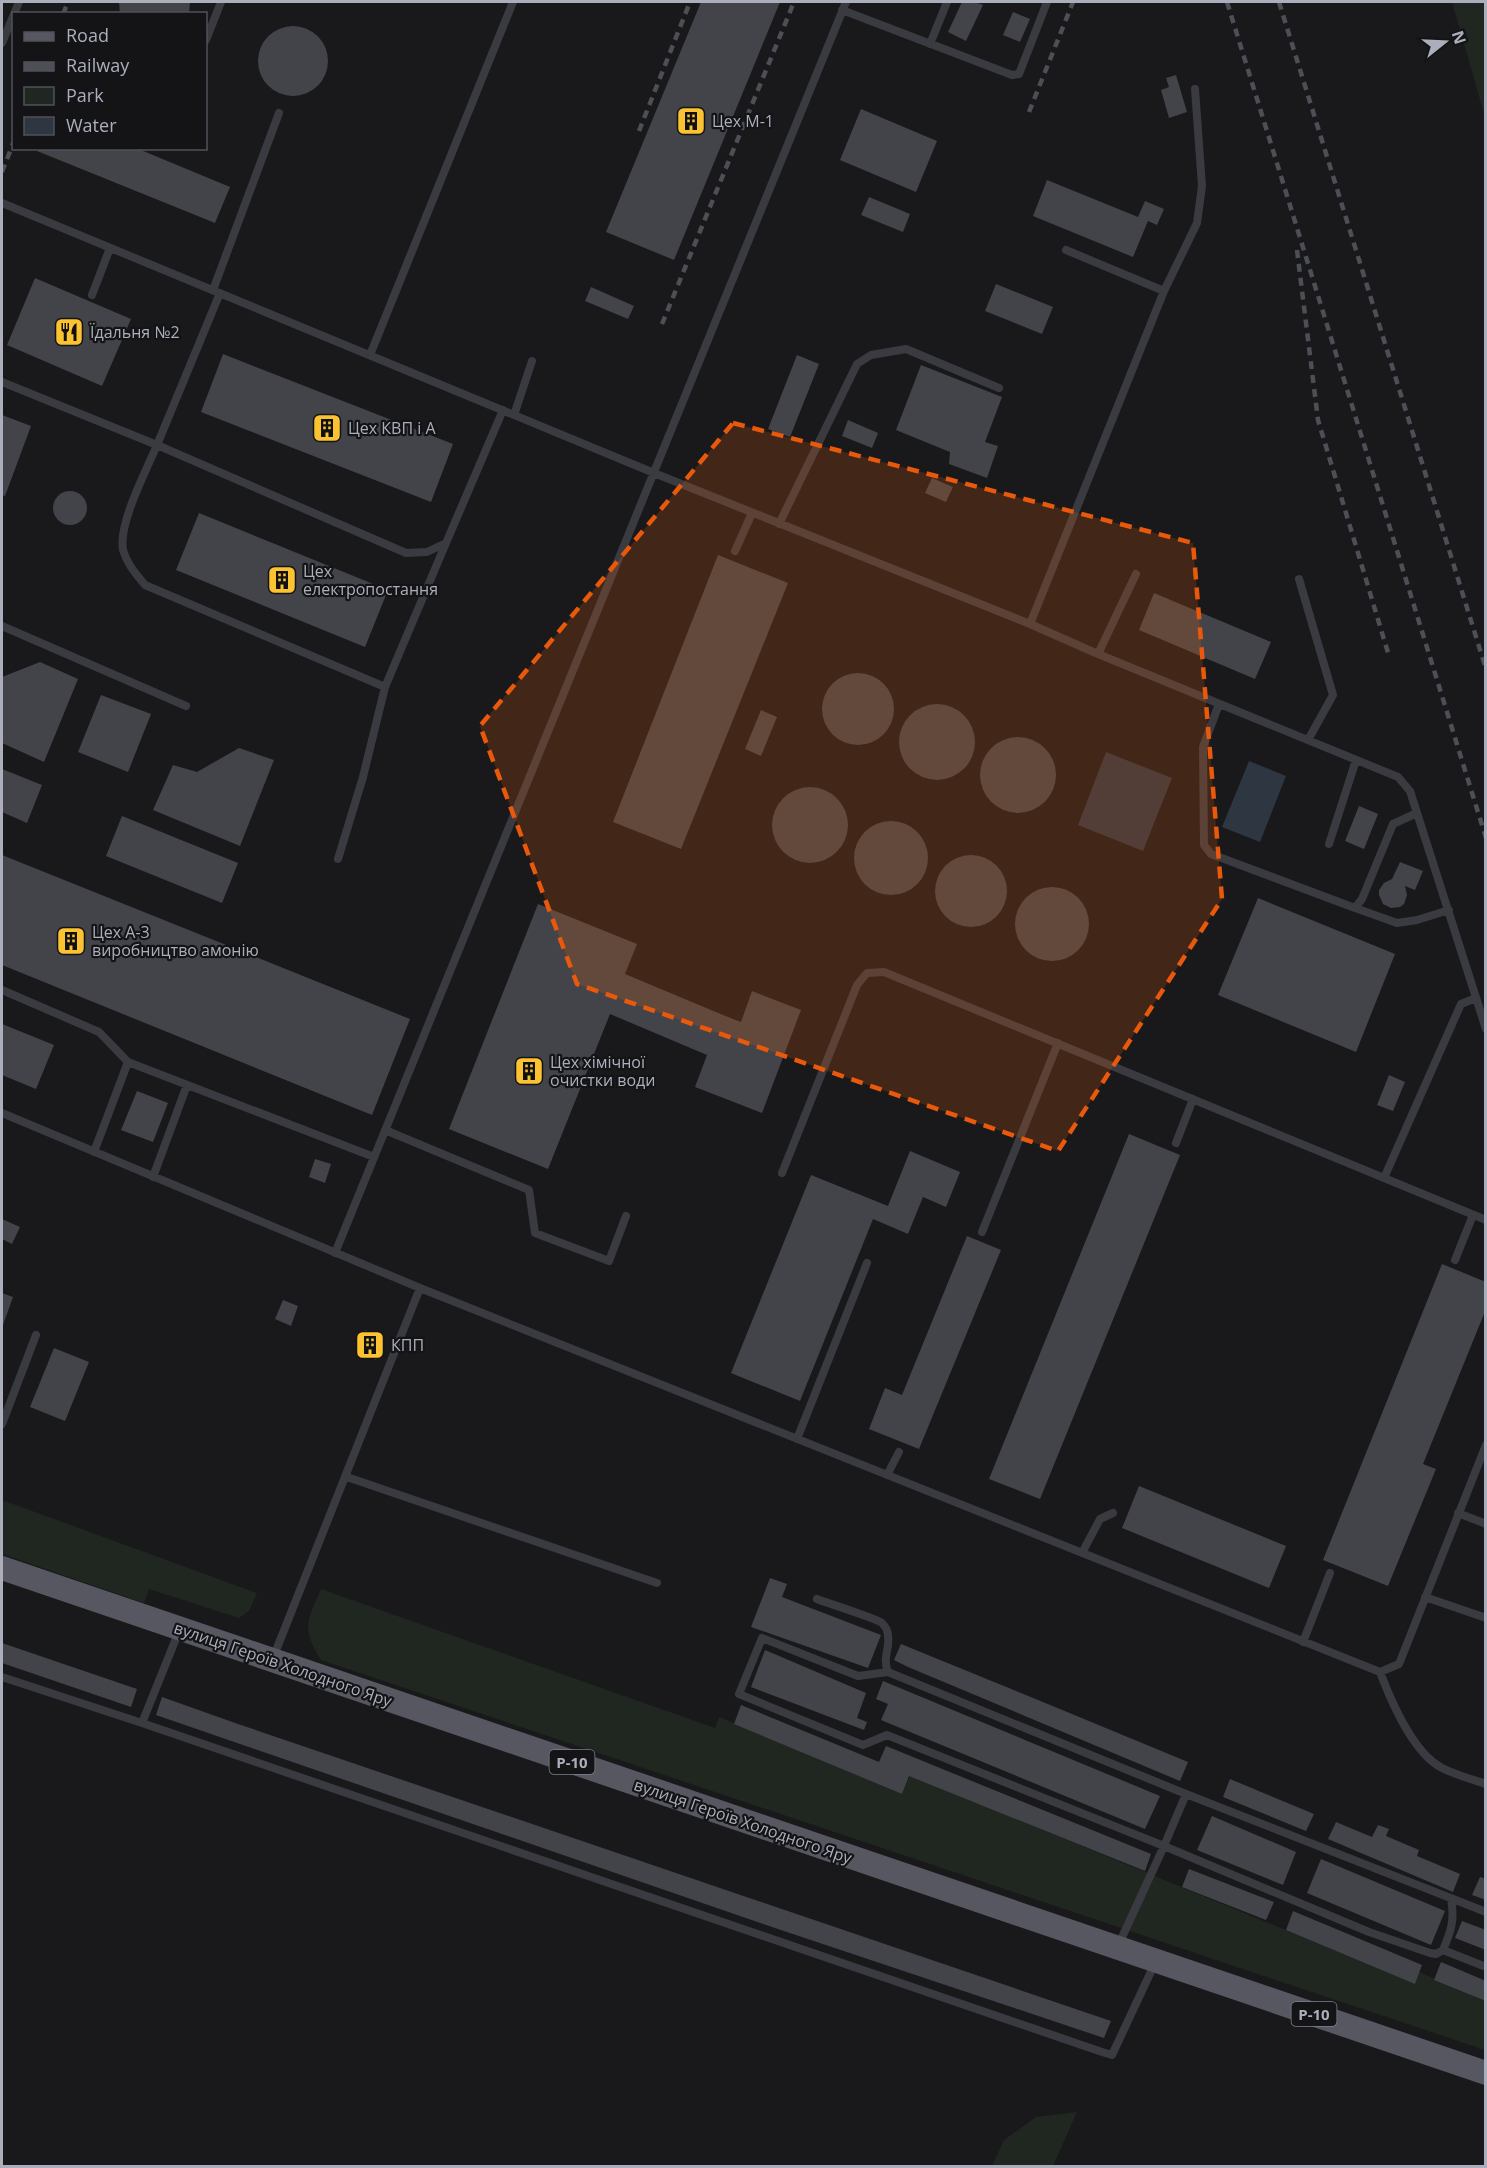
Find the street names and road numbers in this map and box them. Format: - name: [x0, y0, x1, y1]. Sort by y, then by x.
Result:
- street label: вулиця Героїв Холодного Яру: [171, 1616, 396, 1712]
- road number: Р-10: [550, 1750, 594, 1774]
- street label: вулиця Героїв Холодного Яру: [631, 1773, 856, 1869]
- road number: Р-10: [1292, 2002, 1336, 2026]

